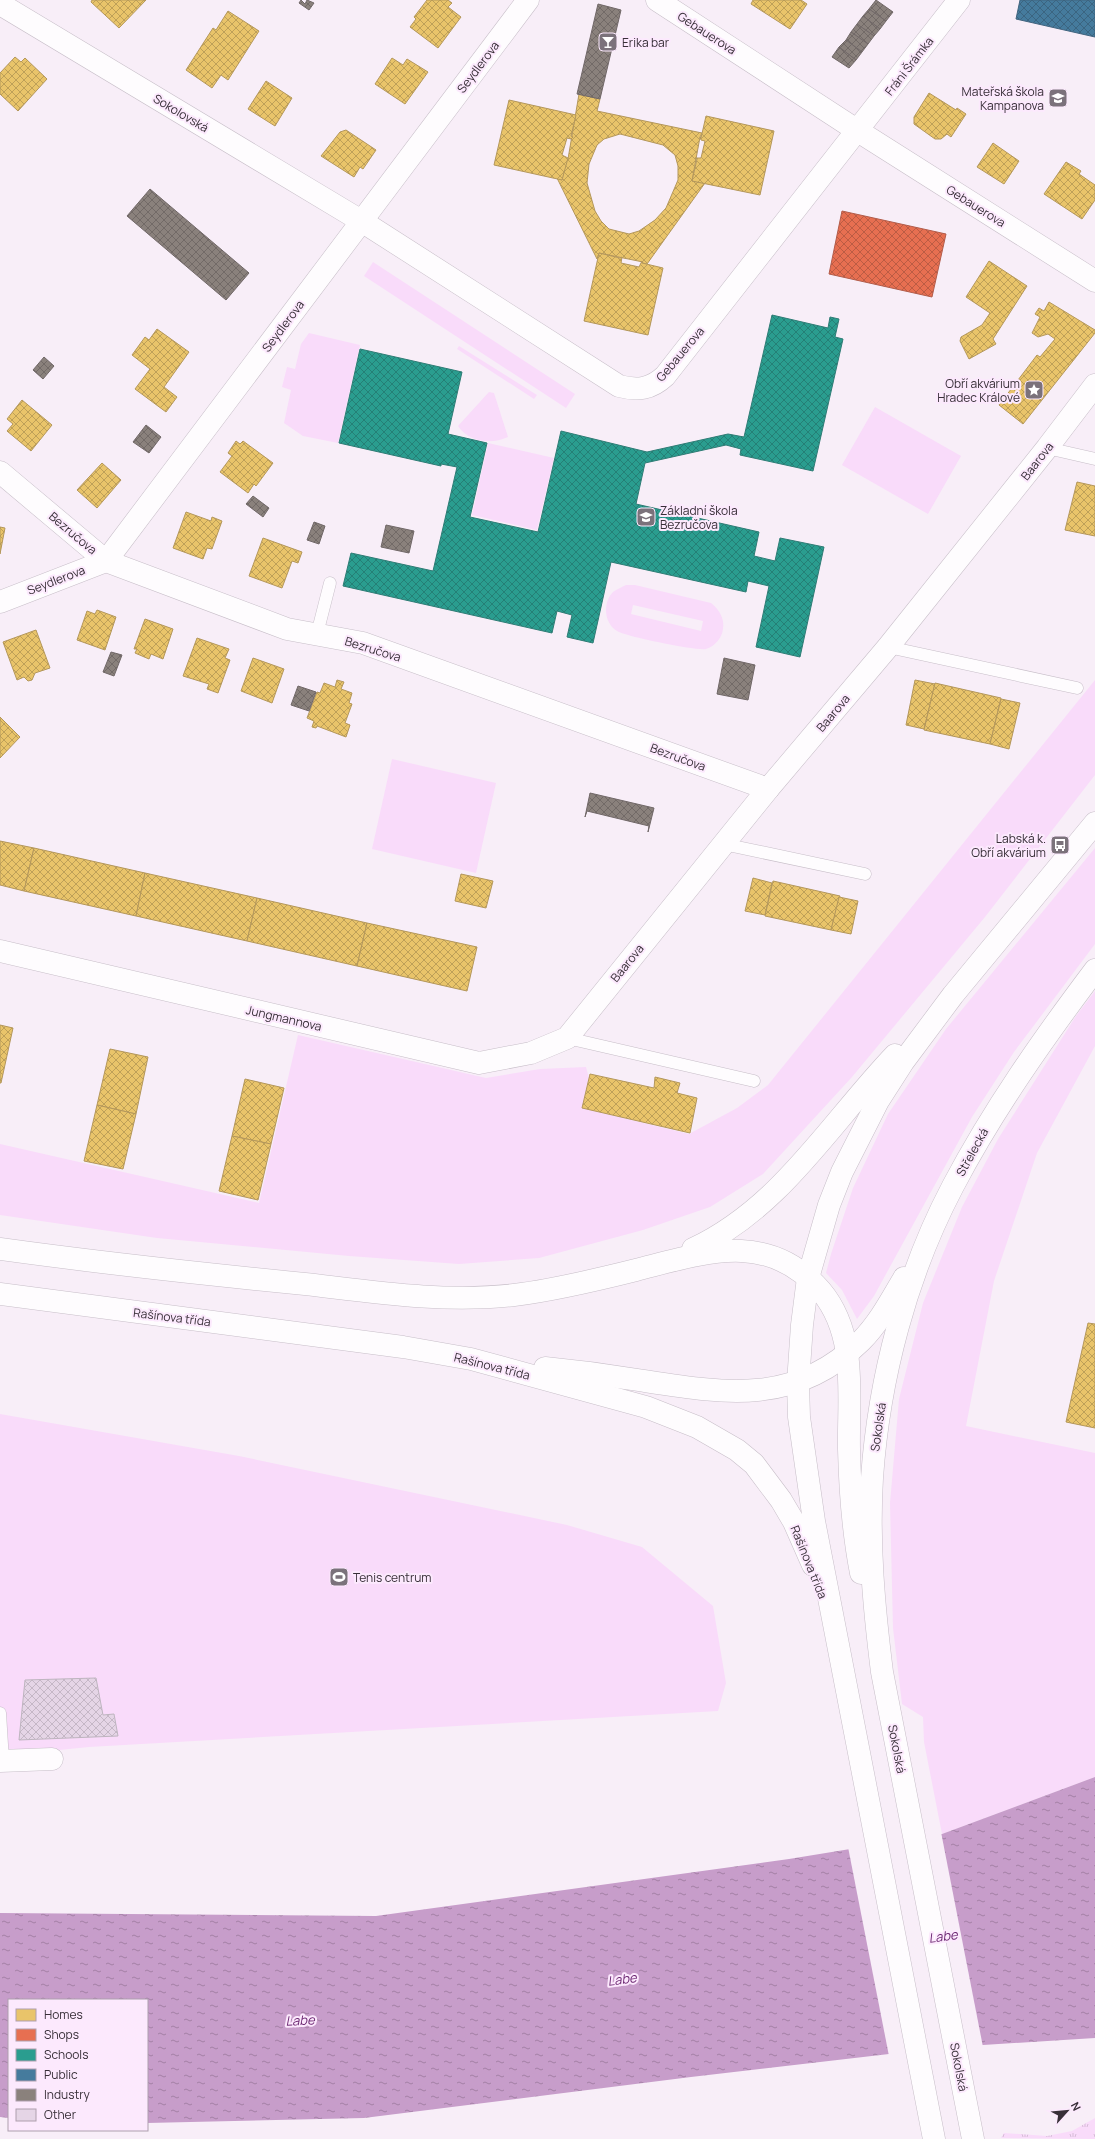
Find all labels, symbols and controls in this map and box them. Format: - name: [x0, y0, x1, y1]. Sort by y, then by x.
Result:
- street label: Gebauerova: [674, 8, 740, 58]
- bar icon: Erika bar: [597, 31, 619, 53]
- street label: Fráni Šrámka: [881, 33, 937, 99]
- place label: Erika bar: [622, 34, 670, 51]
- street label: Seydlerova: [453, 38, 503, 96]
- place label: Mateřská škola Kampanova: [962, 83, 1044, 114]
- school or university icon: Mateřská škola Kampanova: [1047, 87, 1069, 109]
- street label: Sokolovská: [150, 90, 212, 136]
- street label: Gebauerova: [943, 181, 1009, 231]
- street label: Seydlerova: [258, 297, 308, 355]
- street label: Gebauerova: [652, 323, 708, 385]
- place label: Obří akvárium Hradec Králové: [937, 375, 1020, 406]
- place icon: Obří akvárium Hradec Králové: [1023, 379, 1045, 401]
- street label: Baarova: [1017, 438, 1057, 484]
- place label: Základní škola Bezručova: [660, 502, 738, 533]
- school or university icon: Základní škola Bezručova: [635, 506, 657, 528]
- street label: Bezručova: [45, 508, 101, 558]
- street label: Seydlerova: [25, 561, 87, 599]
- street label: Bezručova: [343, 632, 403, 666]
- street label: Baarova: [812, 691, 854, 735]
- street label: Bezručova: [648, 739, 708, 775]
- place label: Labská k. Obří akvárium: [971, 830, 1046, 861]
- bus stop icon: Labská k. Obří akvárium: [1049, 834, 1071, 856]
- street label: Baarova: [607, 940, 647, 986]
- street label: Jungmannova: [244, 1001, 324, 1035]
- street label: Střelecká: [952, 1125, 992, 1179]
- street label: Rašínova třída: [132, 1304, 212, 1330]
- street label: Rašínova třída: [452, 1348, 532, 1384]
- street label: Sokolská: [866, 1401, 890, 1453]
- street label: Rašínova třída: [787, 1523, 831, 1601]
- sports icon: Tenis centrum: [328, 1566, 350, 1588]
- place label: Tenis centrum: [353, 1569, 432, 1586]
- street label: Sokolská: [884, 1723, 910, 1775]
- water label: Labe: [927, 1925, 960, 1947]
- water label: Labe: [606, 1968, 639, 1990]
- legend: [8, 1999, 148, 2131]
- text: Homes: [44, 2006, 83, 2023]
- water label: Labe: [285, 2010, 316, 2030]
- text: Shops: [44, 2026, 79, 2043]
- street label: Sokolská: [946, 2041, 972, 2093]
- text: Schools: [44, 2046, 88, 2063]
- text: Public: [44, 2066, 78, 2083]
- text: Industry: [44, 2086, 90, 2103]
- north arrow: [1047, 2091, 1087, 2131]
- text: N: [1068, 2099, 1085, 2113]
- text: Other: [44, 2106, 77, 2123]

